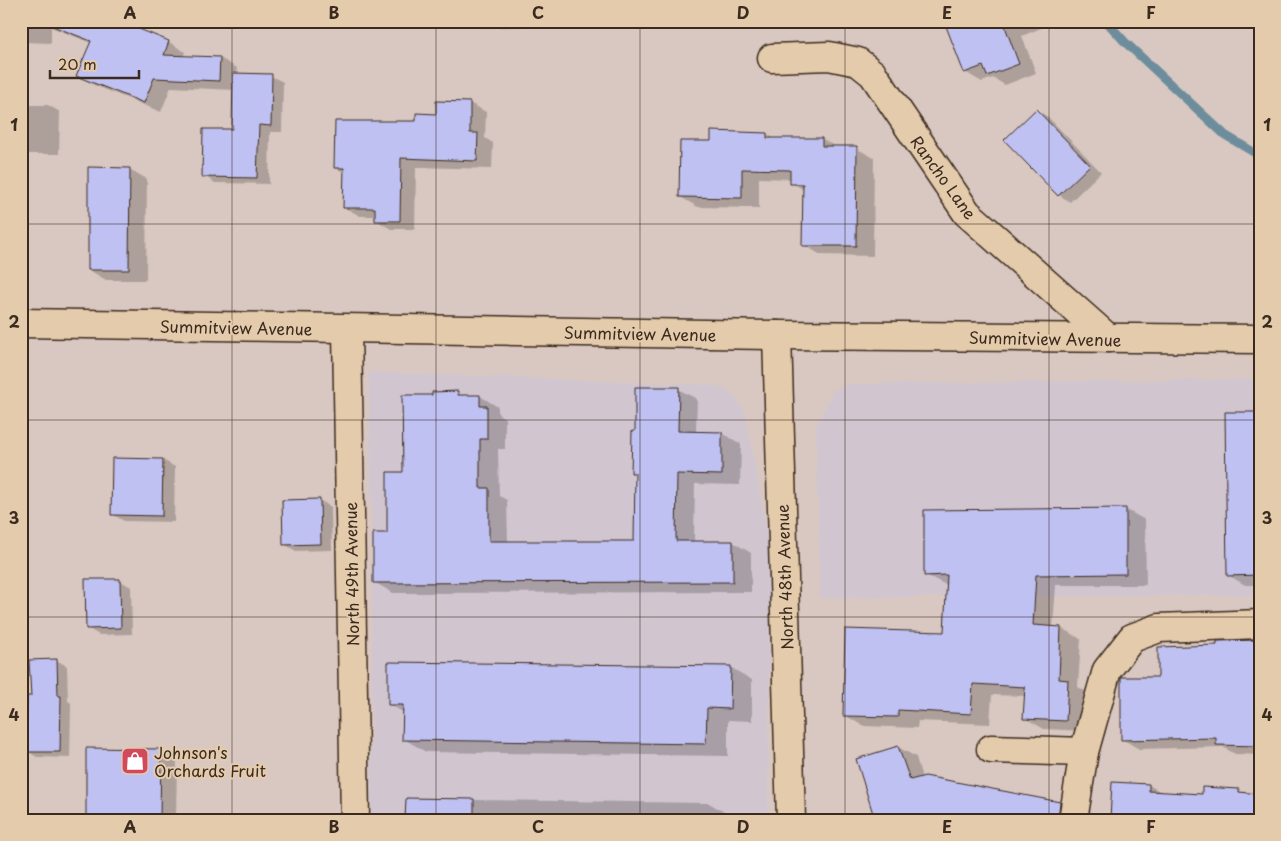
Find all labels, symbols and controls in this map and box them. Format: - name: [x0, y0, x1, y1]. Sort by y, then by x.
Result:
- text: A: [124, 0, 137, 24]
- text: B: [329, 0, 340, 24]
- text: C: [532, 0, 544, 24]
- text: D: [737, 0, 749, 24]
- text: E: [942, 0, 952, 24]
- text: F: [1146, 0, 1156, 24]
- scale bar: [50, 48, 139, 80]
- text: 20 m: [58, 52, 97, 75]
- text: 1: [10, 112, 18, 136]
- text: 1: [1263, 112, 1271, 136]
- street label: Rancho Lane: [905, 130, 983, 224]
- text: 2: [8, 309, 20, 333]
- text: 2: [1261, 309, 1273, 333]
- street label: Summitview Avenue: [159, 314, 313, 340]
- street label: Summitview Avenue: [563, 320, 717, 346]
- street label: Summitview Avenue: [968, 325, 1122, 351]
- street label: North 49th Avenue: [338, 501, 364, 646]
- street label: North 48th Avenue: [769, 503, 799, 650]
- text: 3: [9, 505, 19, 529]
- text: 3: [1262, 505, 1272, 529]
- text: 4: [9, 702, 20, 726]
- text: 4: [1262, 702, 1273, 726]
- place label: Johnson's Orchards Fruit: [154, 740, 266, 782]
- shop icon: Johnson's Orchards Fruit: [120, 746, 150, 776]
- text: A: [124, 814, 137, 838]
- text: B: [329, 814, 340, 838]
- text: C: [532, 814, 544, 838]
- text: D: [737, 814, 749, 838]
- text: E: [942, 814, 952, 838]
- text: F: [1146, 814, 1156, 838]

